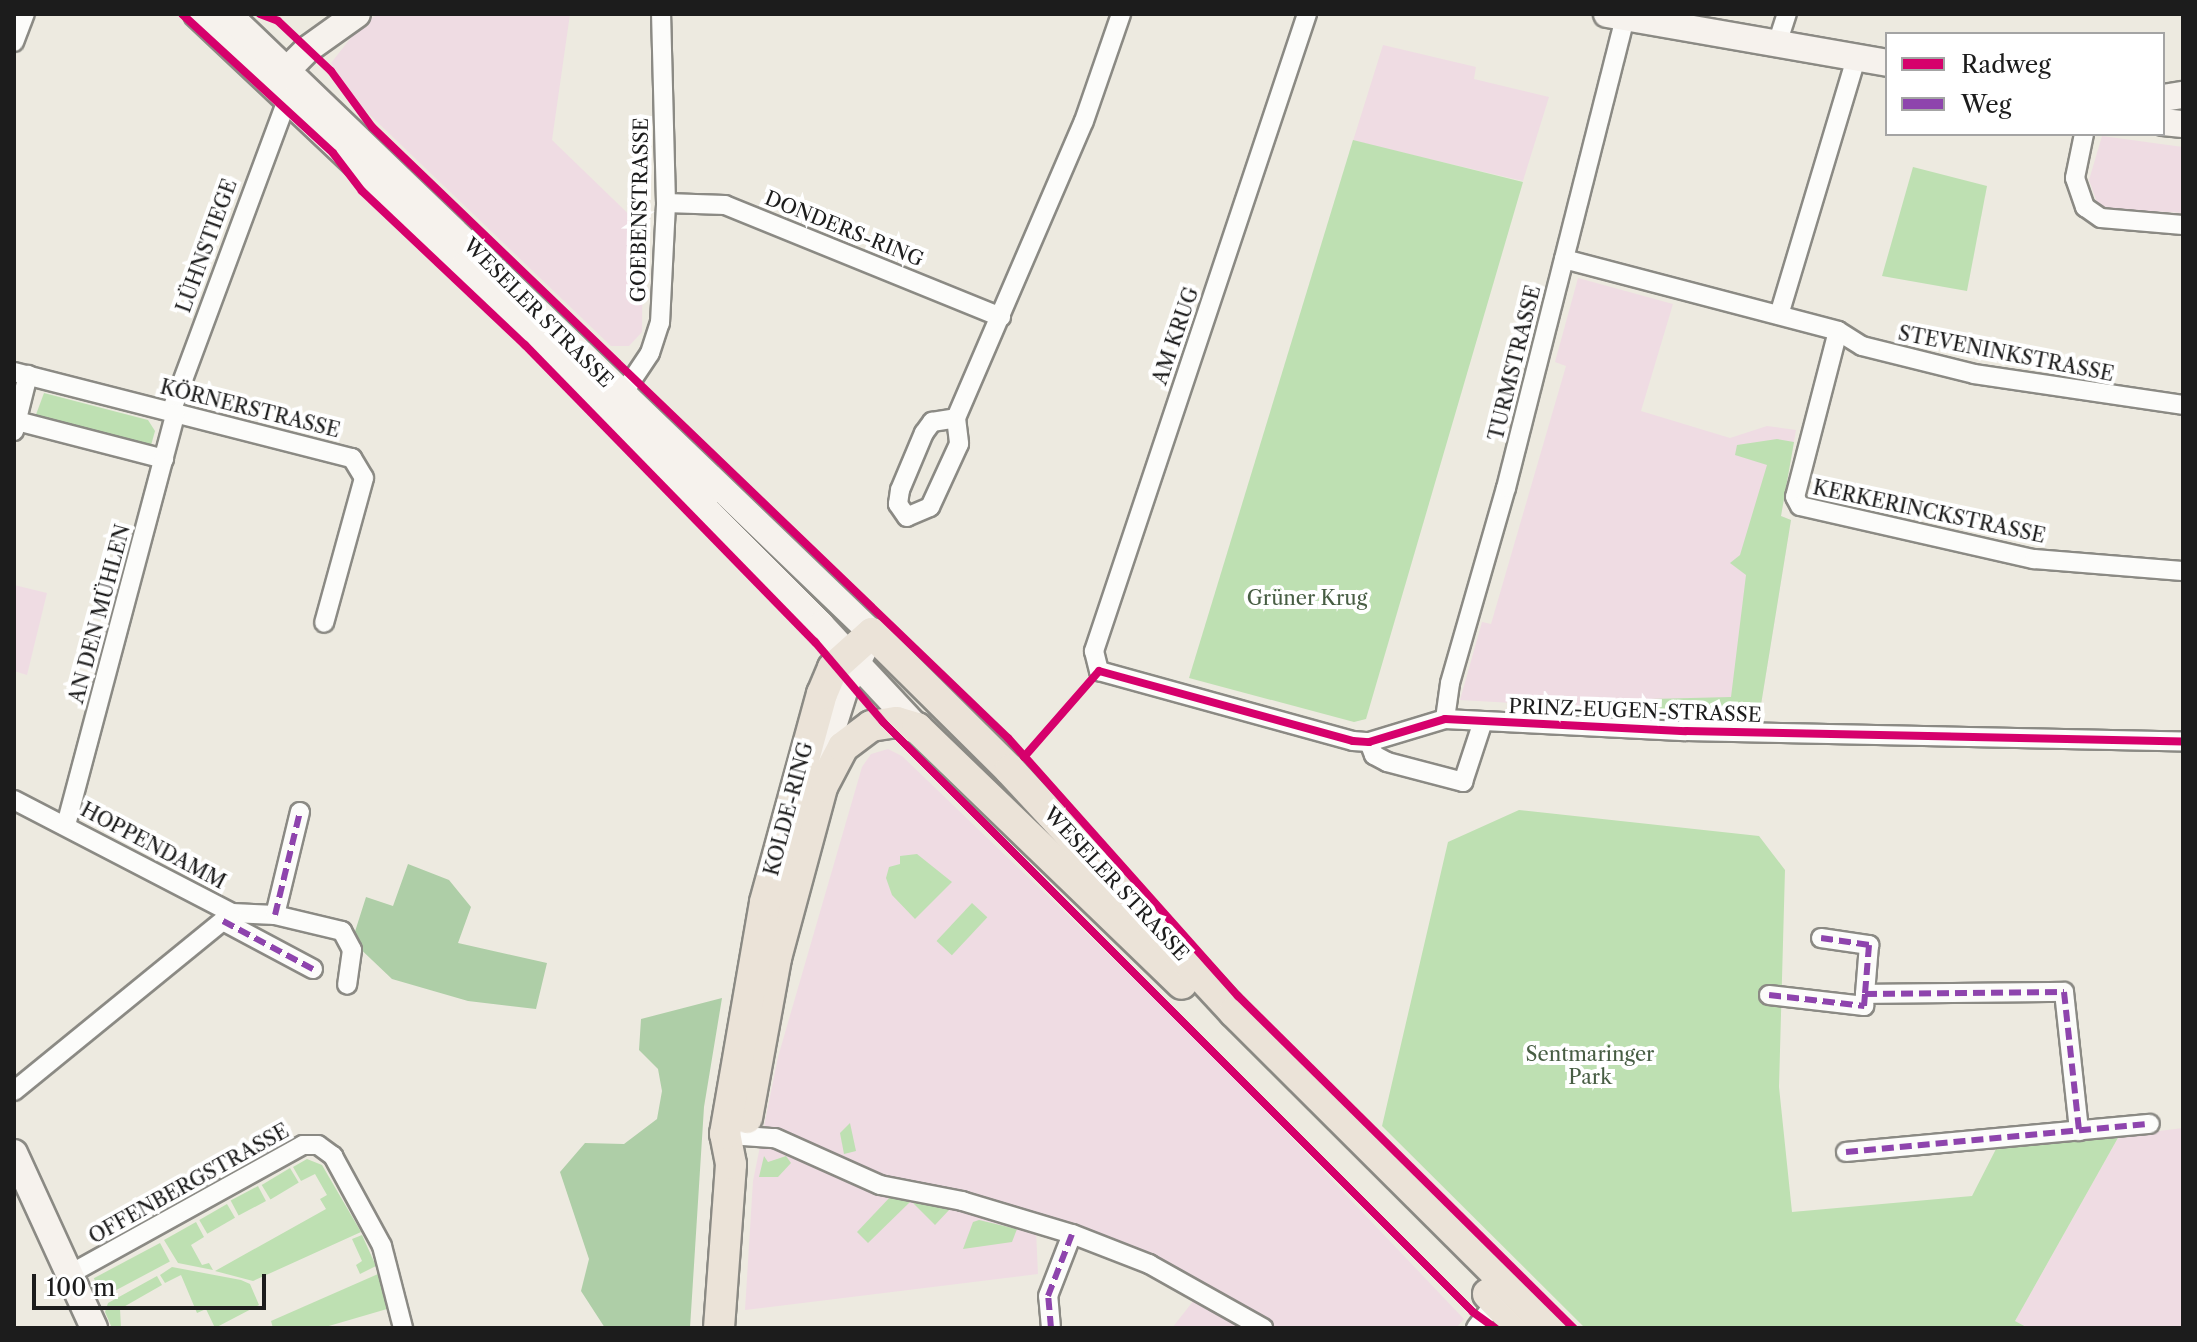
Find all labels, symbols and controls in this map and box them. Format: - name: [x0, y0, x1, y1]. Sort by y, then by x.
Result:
- legend: [1885, 32, 2165, 136]
- text: Radweg: [1961, 50, 2051, 79]
- text: Weg: [1961, 90, 2011, 119]
- street label: GOEBENSTRASSE: [626, 117, 654, 303]
- street label: LÜHNSTIEGE: [172, 176, 242, 316]
- street label: DONDERS-RING: [761, 186, 927, 272]
- street label: WESELER STRASSE: [458, 233, 618, 393]
- street label: TURMSTRASSE: [1484, 283, 1546, 443]
- street label: AM KRUG: [1148, 284, 1204, 388]
- street label: STEVENINKSTRASSE: [1896, 321, 2116, 387]
- street label: KÖRNERSTRASSE: [158, 375, 342, 443]
- street label: KERKERINCKSTRASSE: [1811, 476, 2047, 548]
- street label: AN DEN MÜHLEN: [65, 522, 135, 706]
- park label: Grüner Krug: [1247, 586, 1367, 610]
- street label: PRINZ-EUGEN-STRASSE: [1508, 695, 1762, 727]
- street label: KOLDE-RING: [760, 740, 818, 878]
- street label: HOPPENDAMM: [76, 798, 230, 894]
- street label: WESELER STRASSE: [1038, 802, 1194, 966]
- park label: Sentmaringer Park: [1525, 1042, 1655, 1089]
- street label: OFFENBERGSTRASSE: [85, 1119, 293, 1249]
- scale bar: [36, 1258, 270, 1308]
- text: 100 m: [46, 1273, 115, 1302]

